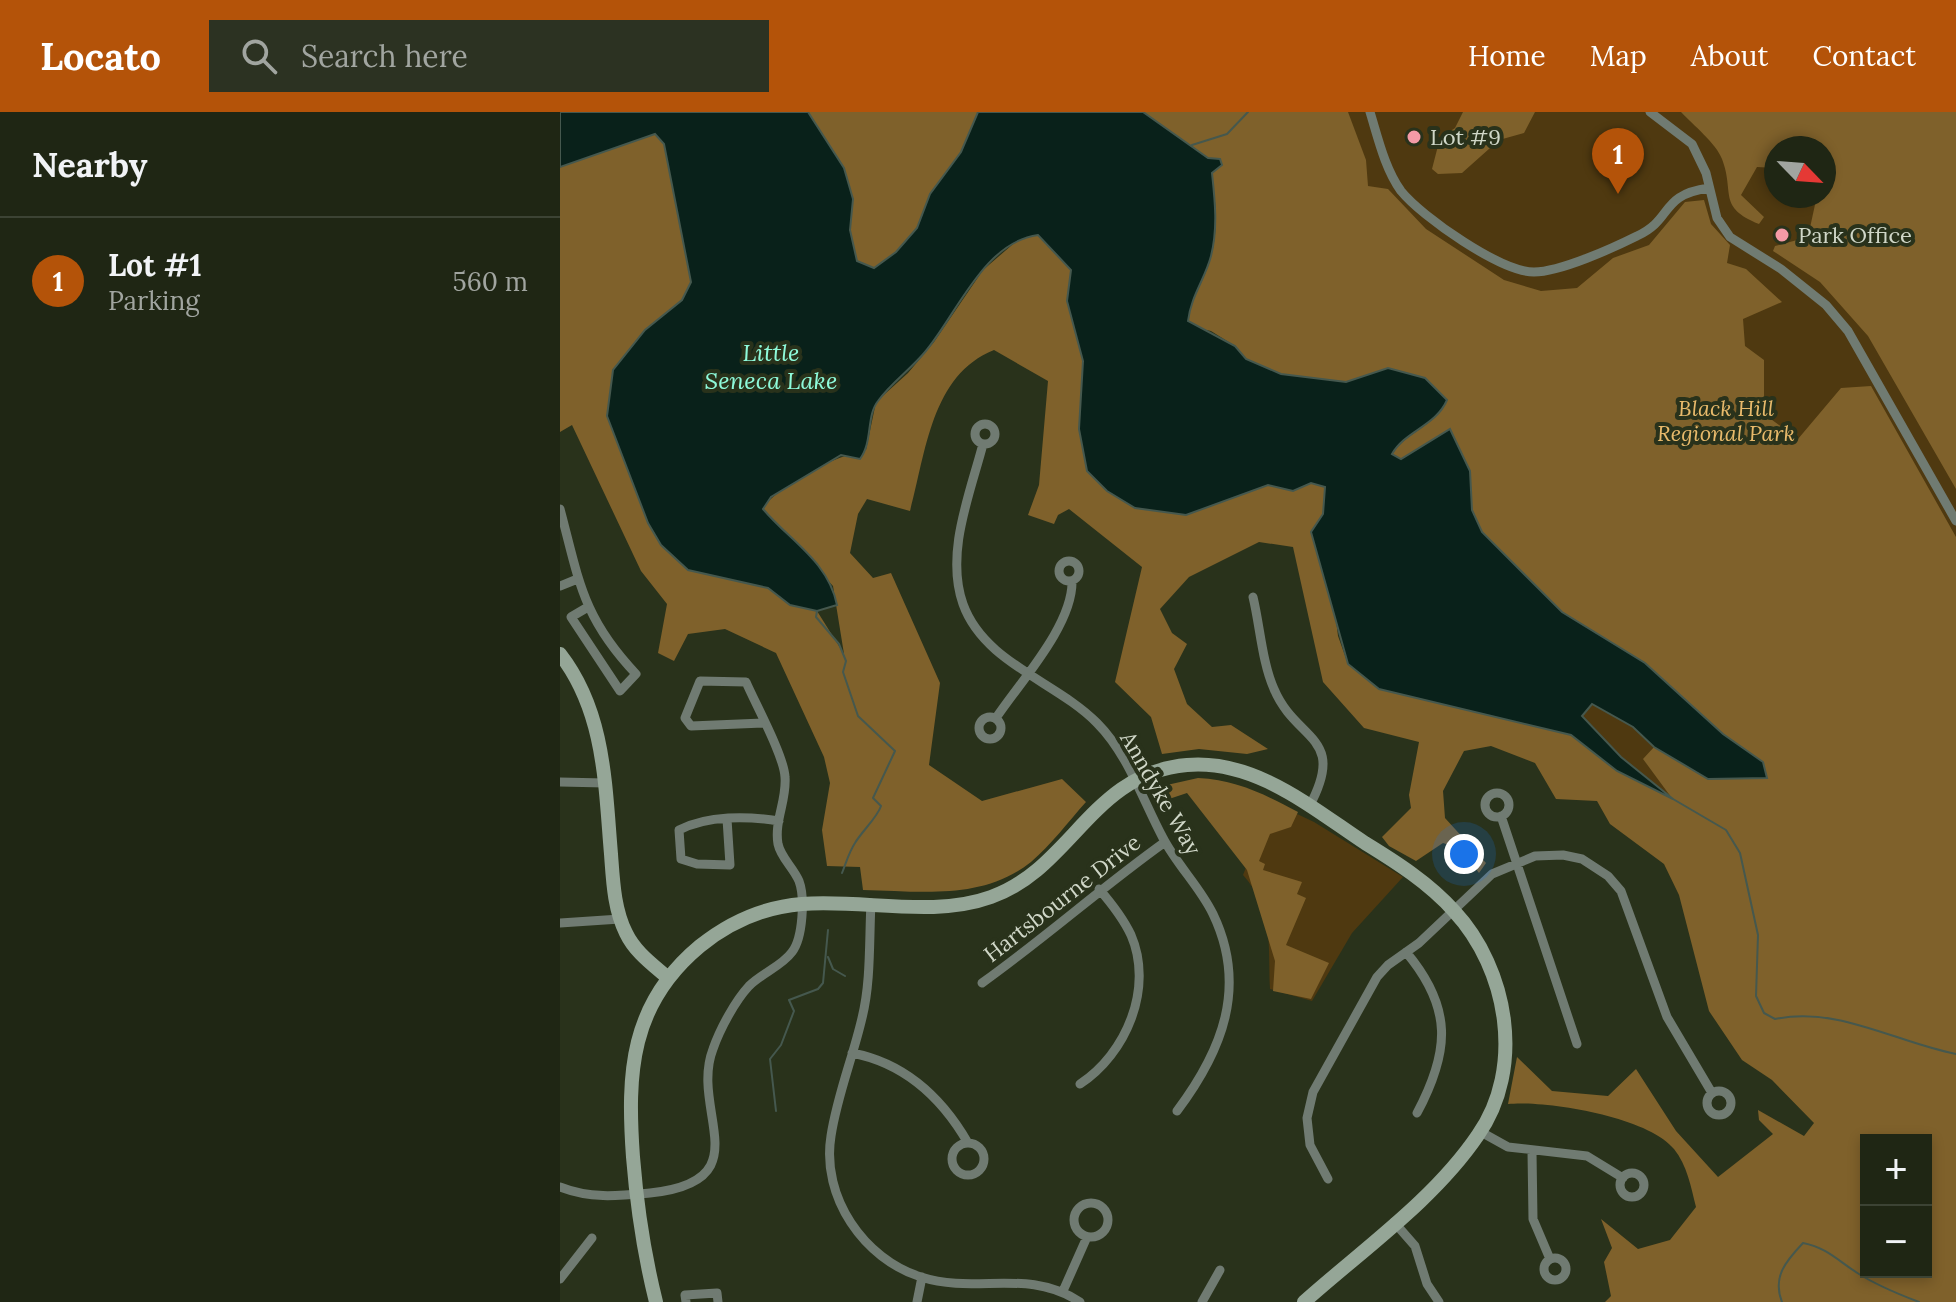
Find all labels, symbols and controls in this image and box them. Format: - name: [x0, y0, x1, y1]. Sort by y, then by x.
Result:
- search box: [209, 20, 769, 92]
- text: Locato: [40, 32, 161, 80]
- icon: search: [237, 34, 281, 78]
- text: Search here: [301, 37, 468, 75]
- text: Home: [1468, 38, 1546, 74]
- text: Map: [1590, 38, 1647, 74]
- text: About: [1691, 38, 1768, 74]
- text: Contact: [1812, 38, 1916, 74]
- place label: Lot #9: [1430, 123, 1501, 151]
- marker: Lot #9: [1405, 128, 1423, 146]
- pin: 1: [1592, 128, 1644, 194]
- north arrow: [1764, 136, 1836, 208]
- text: Nearby: [32, 143, 148, 186]
- place label: Park Office: [1798, 221, 1912, 249]
- marker: Park Office: [1773, 226, 1791, 244]
- text: Lot #1: [108, 246, 202, 284]
- text: 1: [53, 265, 63, 298]
- text: 560 m: [453, 265, 528, 298]
- text: Parking: [108, 284, 200, 317]
- water label: Little Seneca Lake: [705, 337, 837, 396]
- park label: Black Hill Regional Park: [1657, 394, 1795, 447]
- street label: Anndyke Way: [1114, 725, 1208, 860]
- street label: Hartsbourne Drive: [978, 828, 1146, 968]
- your location: [1444, 834, 1484, 874]
- map controls: [1860, 1134, 1932, 1278]
- button: +: [1860, 1134, 1932, 1206]
- button: −: [1860, 1206, 1932, 1278]

